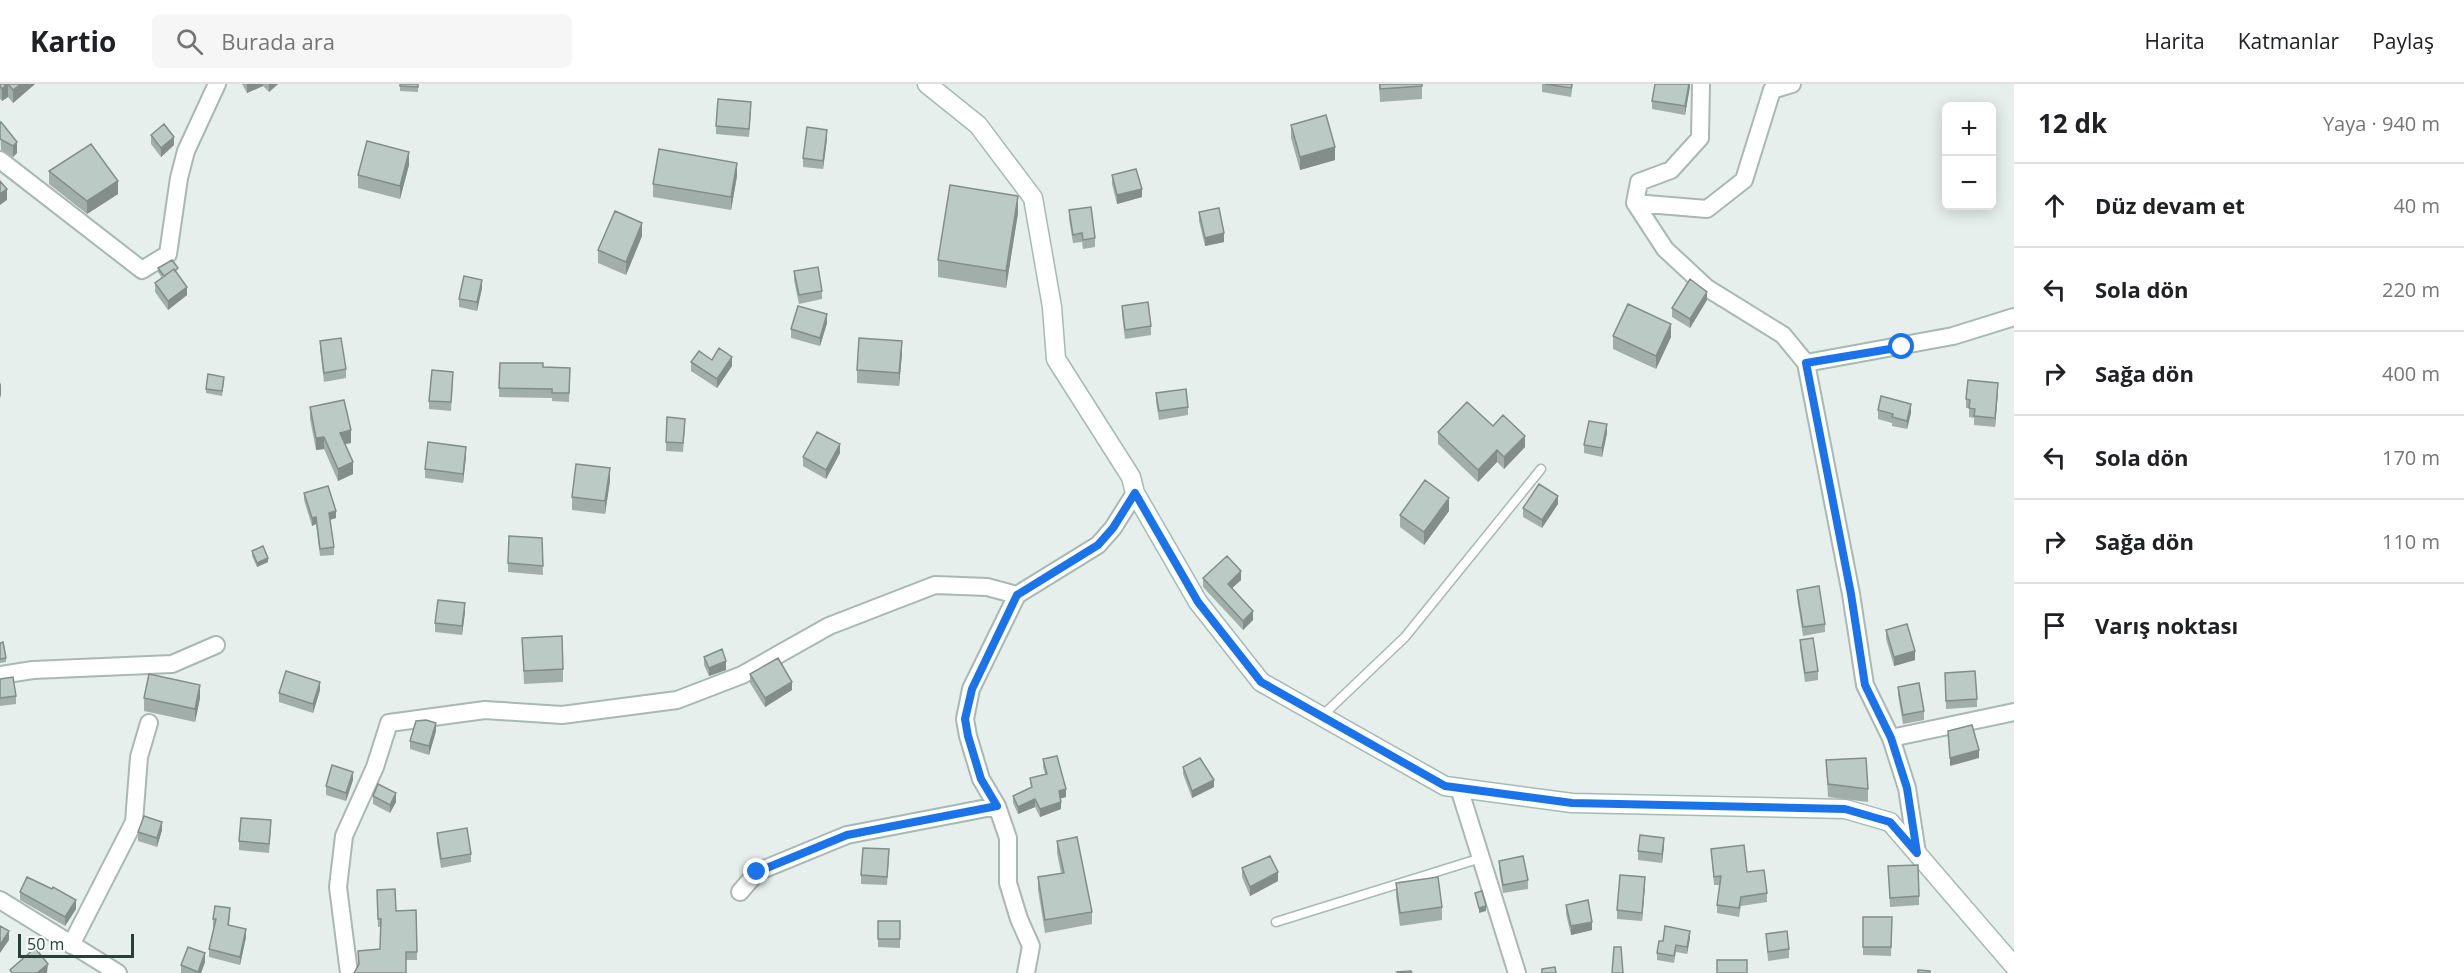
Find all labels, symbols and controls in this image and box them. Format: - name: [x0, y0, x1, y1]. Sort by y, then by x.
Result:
- search box: [152, 14, 572, 68]
- text: Kartio: [30, 22, 116, 60]
- icon: search: [173, 25, 206, 58]
- text: Burada ara: [221, 26, 335, 56]
- text: Harita: [2144, 27, 2205, 55]
- text: Katmanlar: [2238, 27, 2339, 55]
- text: Paylaş: [2372, 27, 2434, 55]
- map controls: [1942, 102, 1996, 210]
- button: +: [1942, 102, 1996, 156]
- text: 12 dk: [2038, 105, 2107, 141]
- text: Yaya · 940 m: [2323, 110, 2440, 137]
- button: −: [1942, 156, 1996, 210]
- icon: ahead: [2038, 189, 2071, 222]
- text: Düz devam et: [2095, 190, 2245, 220]
- text: 40 m: [2393, 192, 2440, 219]
- icon: left: [2038, 273, 2071, 306]
- text: Sola dön: [2095, 274, 2188, 304]
- text: 220 m: [2382, 276, 2440, 303]
- route start: [1888, 333, 1914, 359]
- icon: right: [2038, 357, 2071, 390]
- text: Sağa dön: [2095, 358, 2194, 388]
- text: 400 m: [2382, 360, 2440, 387]
- icon: left: [2038, 441, 2071, 474]
- text: Sola dön: [2095, 442, 2188, 472]
- text: 170 m: [2382, 444, 2440, 471]
- icon: right: [2038, 525, 2071, 558]
- text: Sağa dön: [2095, 526, 2194, 556]
- text: 110 m: [2382, 528, 2440, 555]
- icon: arrive: [2038, 609, 2071, 642]
- text: Varış noktası: [2095, 610, 2238, 640]
- route end: [743, 858, 769, 884]
- scale bar: [18, 931, 134, 958]
- text: 50 m: [27, 933, 64, 955]

